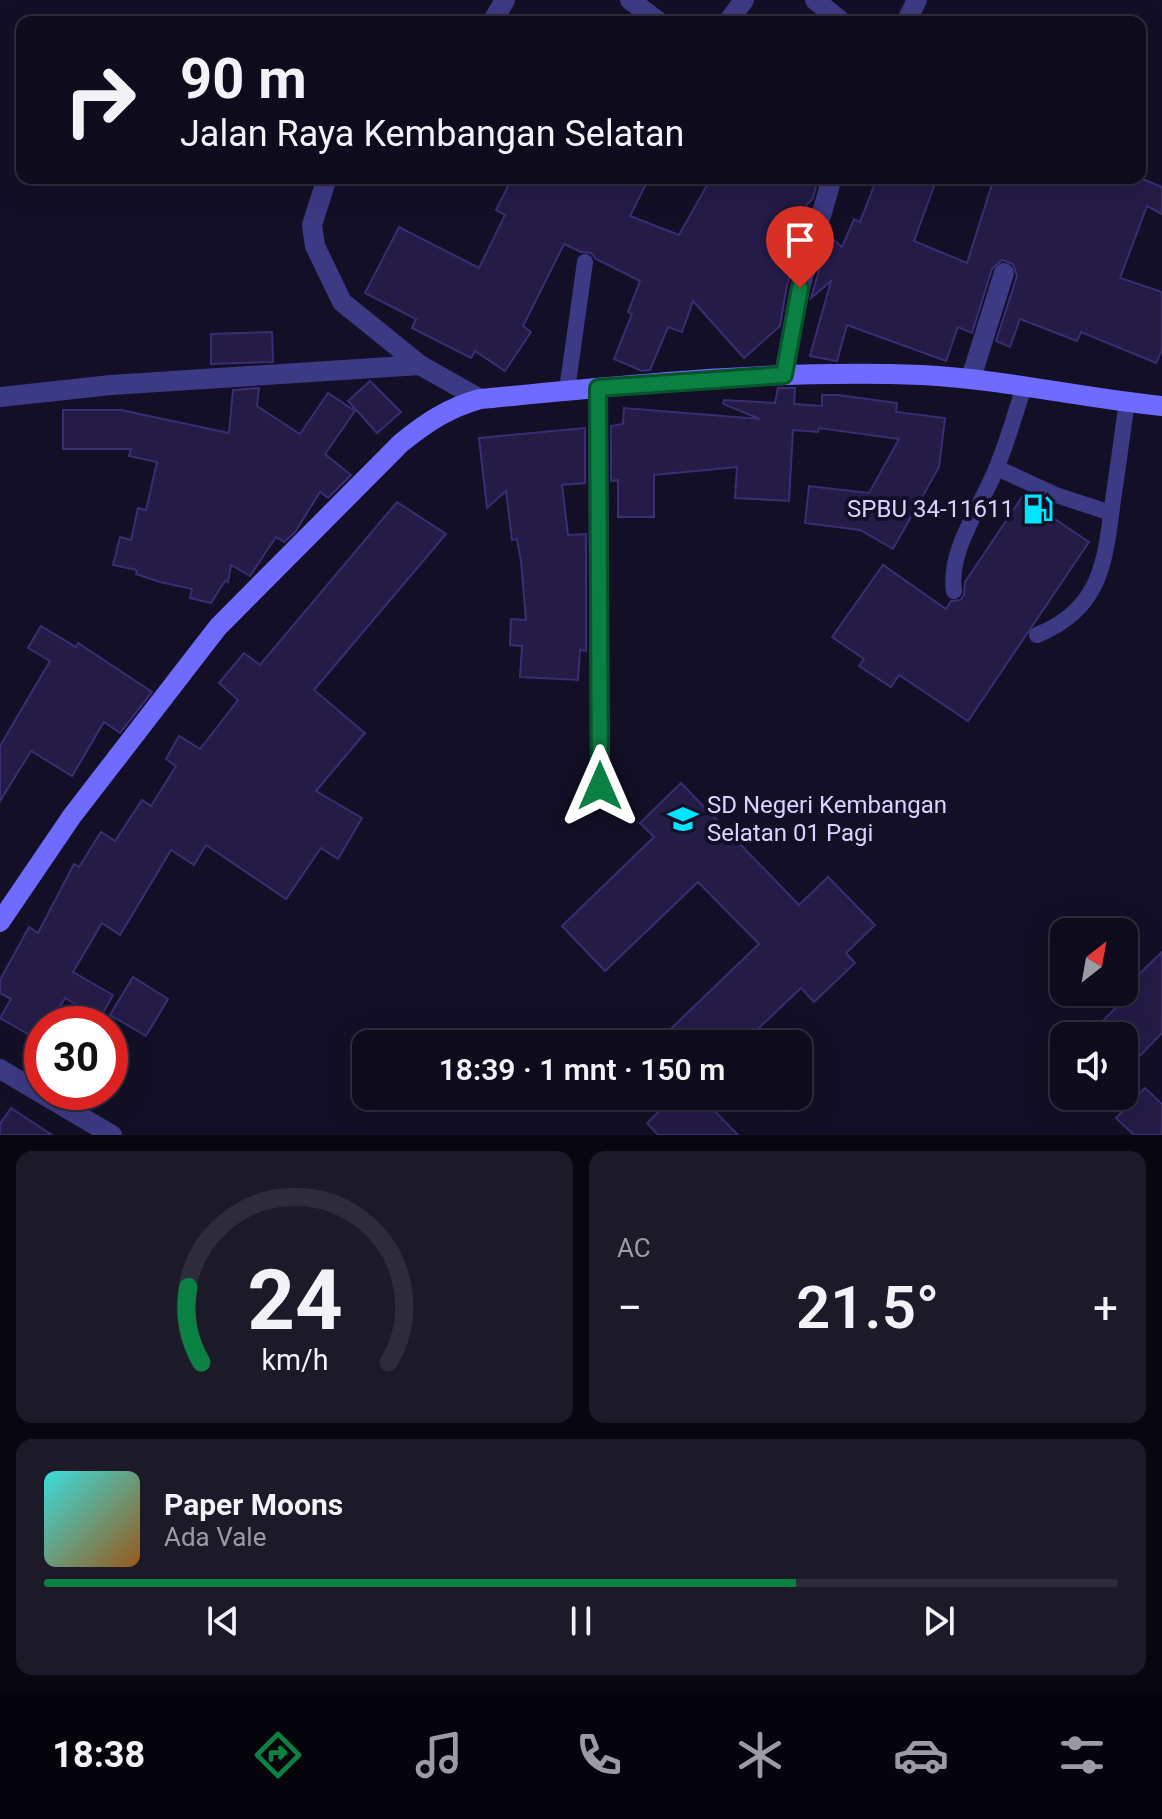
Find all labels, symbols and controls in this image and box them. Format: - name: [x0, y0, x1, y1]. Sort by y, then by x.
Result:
- text: 90 m: [180, 46, 307, 112]
- icon: right: [48, 48, 152, 152]
- text: Jalan Raya Kembangan Selatan: [180, 113, 685, 155]
- pin: [766, 206, 834, 288]
- icon: arrive: [778, 218, 822, 262]
- fuel station icon: SPBU 34-11611: [1021, 492, 1055, 526]
- place label: SPBU 34-11611: [847, 495, 1014, 523]
- position arrow: [558, 744, 642, 828]
- place label: SD Negeri Kembangan Selatan 01 Pagi: [707, 791, 947, 847]
- school or university icon: SD Negeri Kembangan Selatan 01 Pagi: [666, 802, 700, 836]
- north arrow: [1050, 918, 1138, 1006]
- map controls: [1050, 918, 1138, 1110]
- speed limit sign: 30: [24, 1006, 128, 1110]
- button: sound: [1050, 1022, 1138, 1110]
- text: 18:39 · 1 mnt · 150 m: [439, 1052, 725, 1087]
- text: AC: [617, 1233, 651, 1263]
- text: 24: [247, 1252, 342, 1349]
- text: 21.5°: [796, 1272, 939, 1343]
- text: −: [617, 1282, 642, 1334]
- text: +: [1093, 1282, 1118, 1334]
- text: km/h: [261, 1343, 328, 1377]
- text: Paper Moons: [164, 1487, 343, 1522]
- text: Ada Vale: [164, 1522, 266, 1552]
- icon: previous: [201, 1599, 245, 1643]
- icon: pause: [559, 1599, 603, 1643]
- icon: next: [917, 1599, 961, 1643]
- icon: directions: [250, 1727, 306, 1783]
- icon: music: [411, 1727, 467, 1783]
- icon: phone: [571, 1727, 627, 1783]
- icon: climate: [732, 1727, 788, 1783]
- icon: car: [893, 1727, 949, 1783]
- icon: filters: [1054, 1727, 1110, 1783]
- text: 18:38: [52, 1734, 145, 1776]

